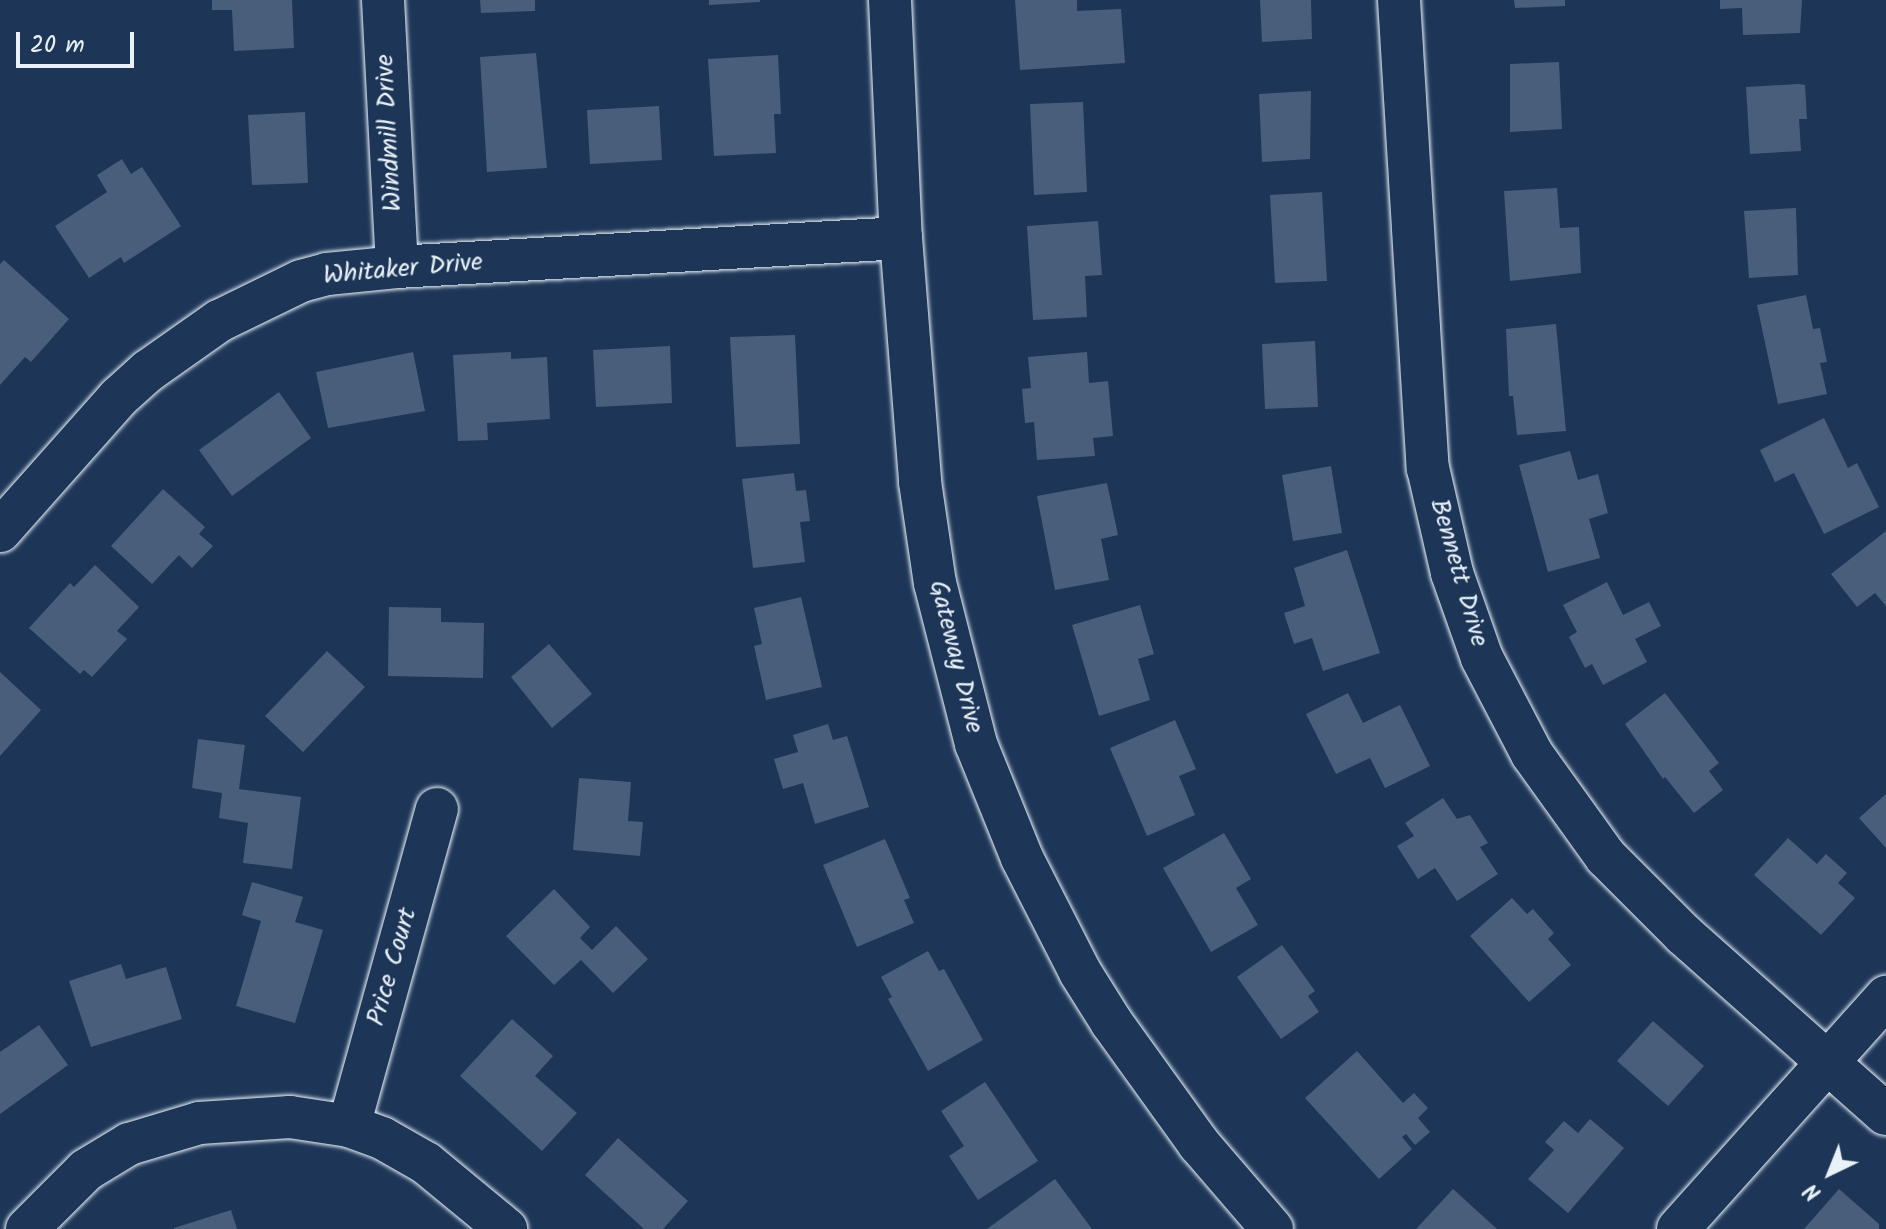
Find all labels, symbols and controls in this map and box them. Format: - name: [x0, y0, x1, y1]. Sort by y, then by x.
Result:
- scale bar: [20, 16, 138, 66]
- text: 20 m: [30, 26, 85, 65]
- street label: Windmill Drive: [370, 53, 410, 213]
- street label: Whitaker Drive: [322, 247, 484, 293]
- street label: Bennett Drive: [1422, 495, 1494, 651]
- street label: Gateway Drive: [921, 577, 989, 737]
- street label: Price Court: [361, 904, 425, 1030]
- north arrow: [1790, 1133, 1870, 1213]
- text: N: [1796, 1173, 1830, 1208]

